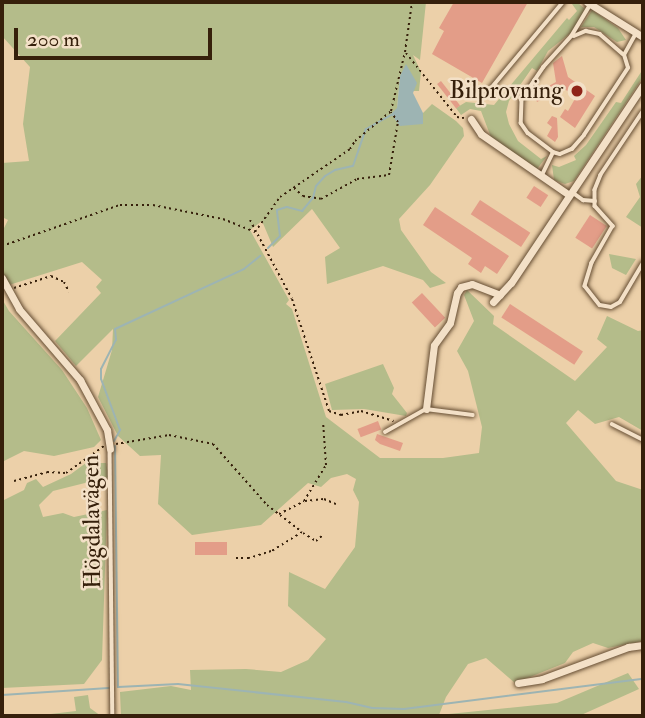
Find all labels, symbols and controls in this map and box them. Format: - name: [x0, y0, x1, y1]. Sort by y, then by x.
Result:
- scale bar: [18, 14, 215, 58]
- text: 200 m: [27, 26, 80, 53]
- place label: Bilprovning: [449, 77, 563, 105]
- marker: Bilprovning: [569, 83, 585, 99]
- street label: Högdalavägen: [76, 455, 108, 589]

